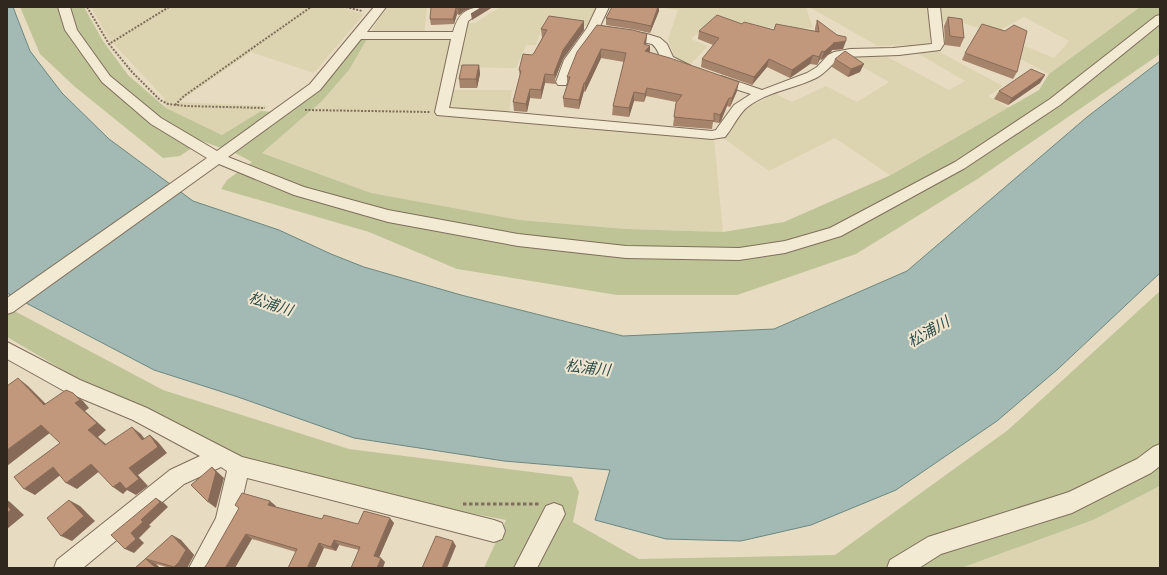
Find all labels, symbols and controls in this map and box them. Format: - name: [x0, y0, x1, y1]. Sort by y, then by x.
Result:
- water label: 松浦川: [247, 287, 297, 320]
- water label: 松浦川: [904, 310, 954, 351]
- water label: 松浦川: [565, 355, 613, 380]

